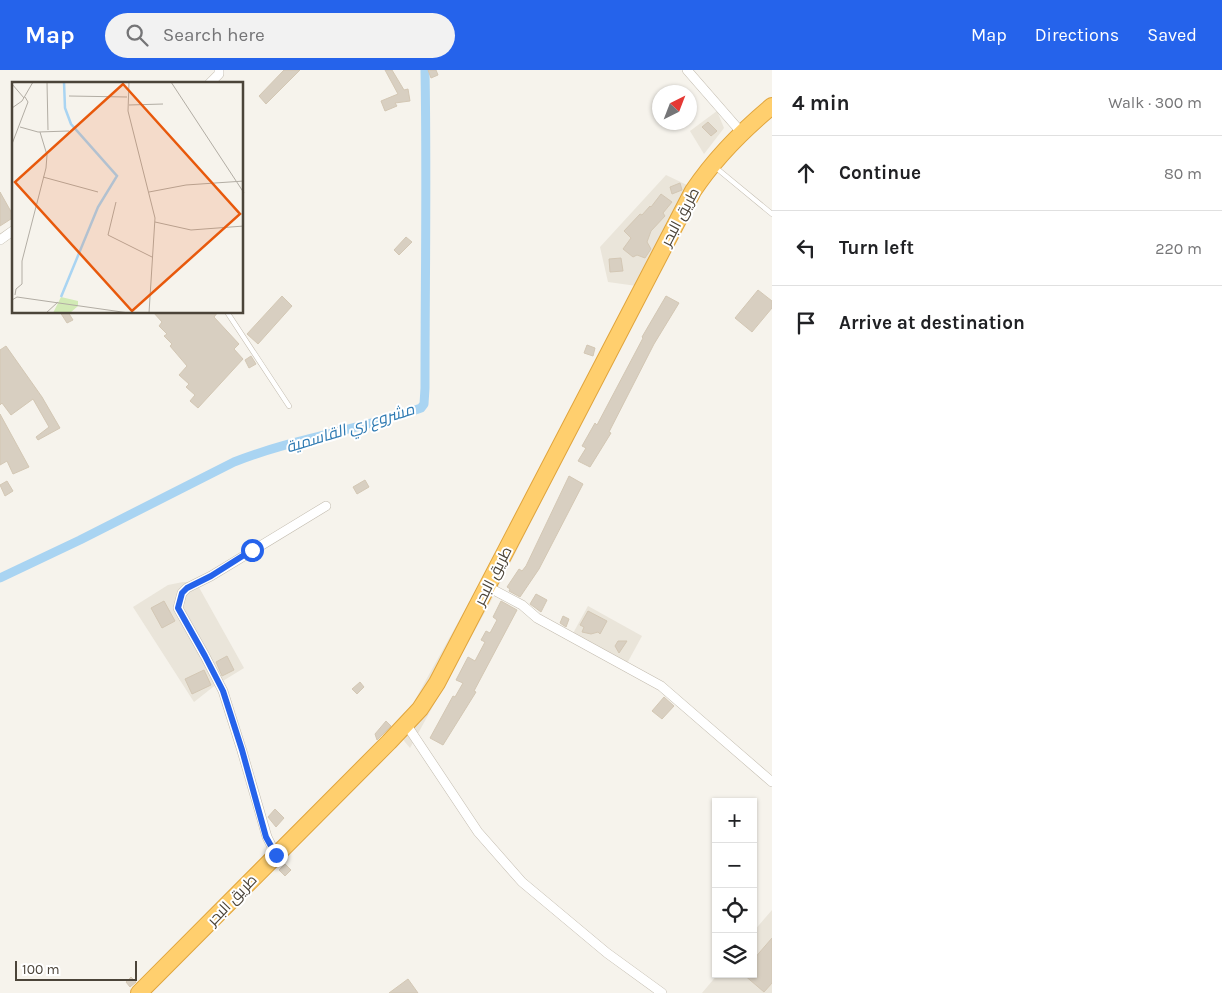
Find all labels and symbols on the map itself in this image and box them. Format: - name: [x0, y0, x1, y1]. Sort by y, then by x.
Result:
- inset map: [12, 82, 244, 314]
- north arrow: [652, 85, 697, 130]
- street label: طريق البحر: [657, 185, 704, 251]
- water label: مشروع ري القاسمية: [284, 399, 418, 459]
- route start: [241, 539, 264, 562]
- street label: طريق البحر: [470, 543, 516, 610]
- route end: [265, 844, 288, 867]
- street label: طريق البحر: [203, 871, 261, 931]
- scale bar: [15, 958, 138, 981]

